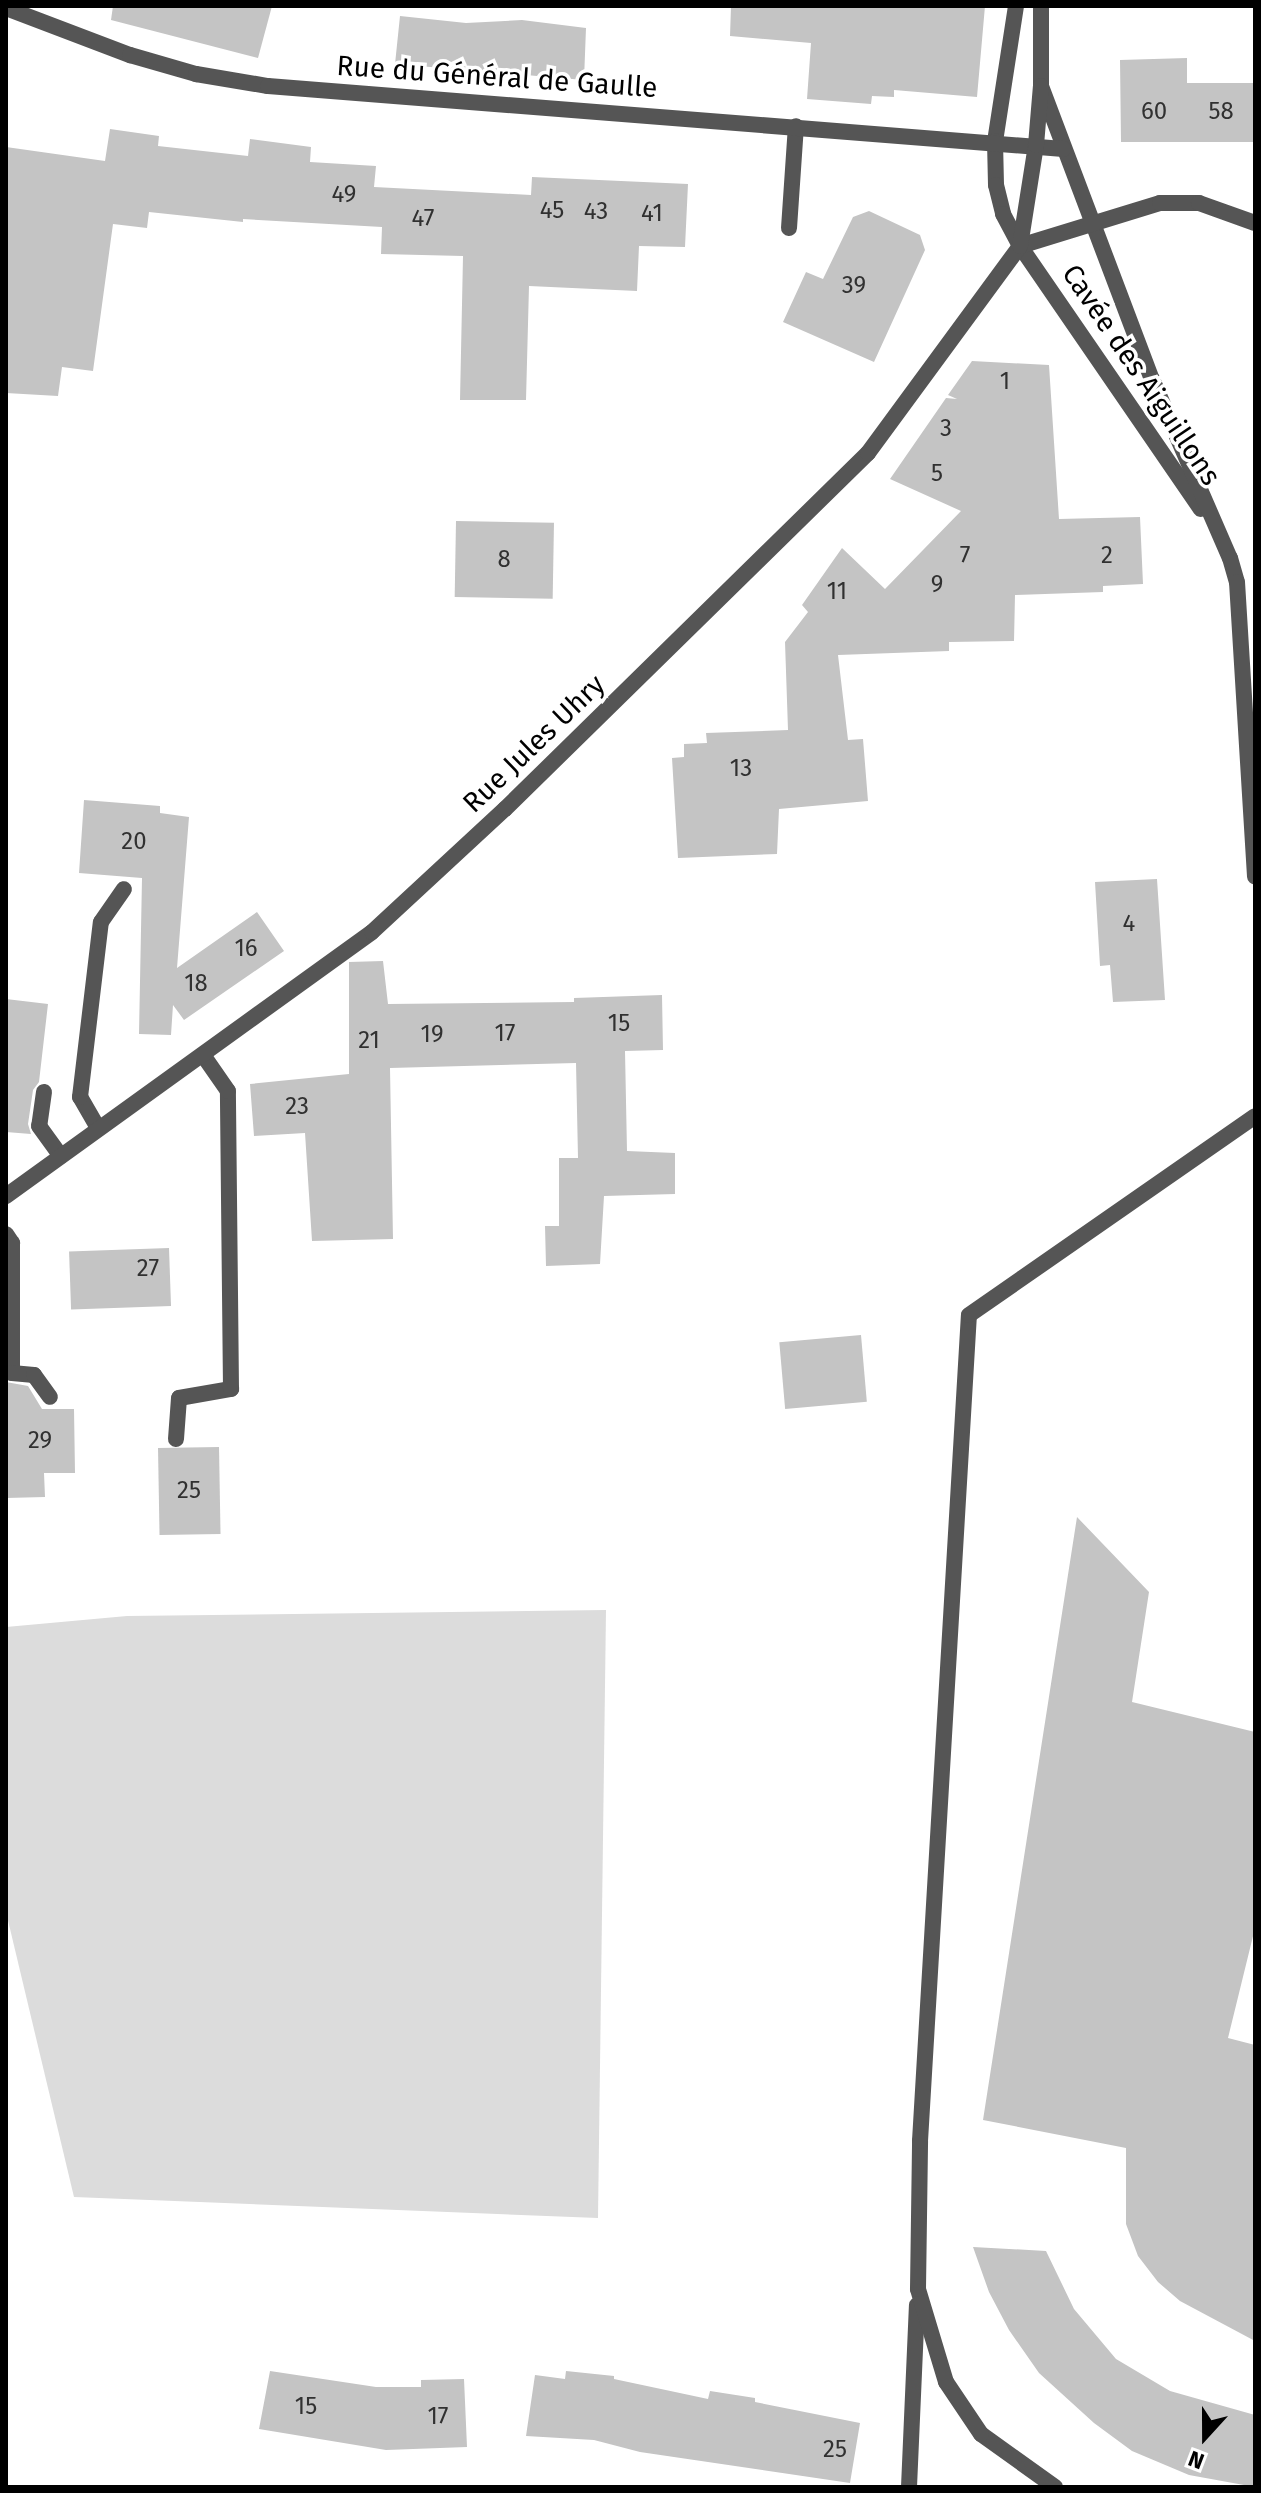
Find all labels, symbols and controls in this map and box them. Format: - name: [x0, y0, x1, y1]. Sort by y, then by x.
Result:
- street label: Rue du Général de Gaulle: [335, 49, 659, 105]
- house number: 60: [1141, 98, 1167, 126]
- house number: 58: [1208, 98, 1234, 126]
- house number: 49: [332, 181, 356, 209]
- house number: 45: [540, 197, 564, 225]
- house number: 43: [584, 198, 608, 226]
- house number: 41: [641, 200, 663, 228]
- house number: 47: [412, 205, 434, 233]
- street label: Cavée des Aiguillons: [1055, 258, 1227, 492]
- house number: 39: [842, 272, 866, 300]
- house number: 1: [1000, 368, 1010, 396]
- house number: 3: [940, 415, 952, 443]
- house number: 5: [931, 460, 943, 488]
- house number: 7: [960, 542, 970, 570]
- house number: 2: [1101, 542, 1113, 570]
- house number: 8: [497, 546, 511, 574]
- house number: 9: [931, 571, 943, 599]
- house number: 11: [827, 578, 847, 606]
- street label: Rue Jules Uhry: [456, 668, 612, 820]
- house number: 13: [730, 755, 752, 783]
- house number: 20: [121, 828, 147, 856]
- house number: 4: [1123, 910, 1135, 938]
- house number: 16: [234, 935, 258, 963]
- house number: 18: [184, 970, 208, 998]
- house number: 15: [608, 1010, 630, 1038]
- house number: 17: [494, 1020, 516, 1048]
- house number: 19: [421, 1021, 443, 1049]
- house number: 21: [358, 1027, 380, 1055]
- house number: 23: [285, 1093, 309, 1121]
- house number: 27: [137, 1255, 159, 1283]
- house number: 29: [28, 1427, 52, 1455]
- house number: 25: [177, 1477, 201, 1505]
- house number: 15: [295, 2393, 317, 2421]
- north arrow: [1165, 2397, 1245, 2477]
- house number: 17: [427, 2403, 449, 2431]
- house number: 25: [823, 2436, 847, 2464]
- text: N: [1185, 2445, 1208, 2475]

